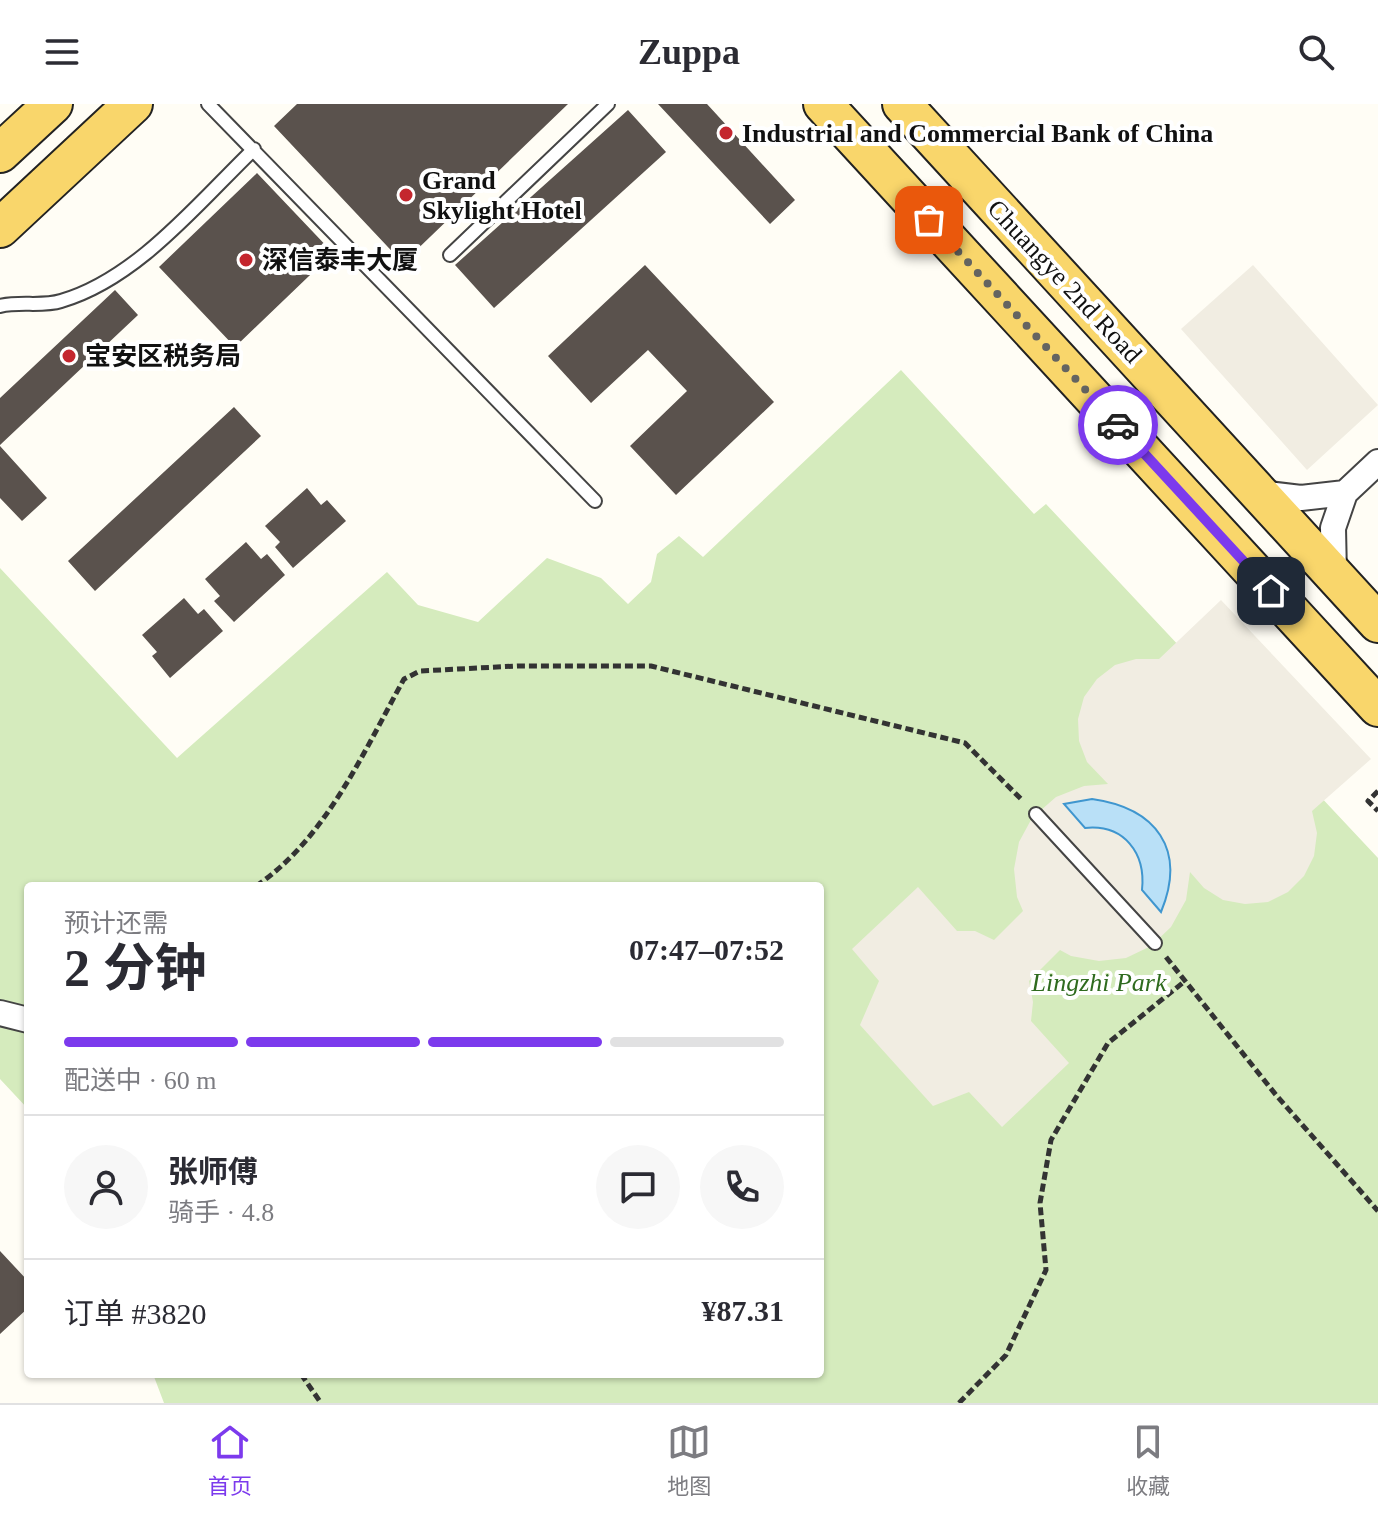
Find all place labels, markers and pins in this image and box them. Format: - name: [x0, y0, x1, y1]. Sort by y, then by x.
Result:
- place label: Industrial and Commercial Bank of China: [742, 119, 1213, 148]
- marker: Industrial and Commercial Bank of China: [717, 124, 735, 142]
- place label: Grand Skylight Hotel: [422, 166, 582, 225]
- marker: Grand Skylight Hotel: [397, 186, 415, 204]
- pin: [895, 186, 963, 254]
- place label: 深信泰丰大厦: [262, 246, 418, 275]
- marker: 深信泰丰大厦: [237, 251, 255, 269]
- place label: 宝安区税务局: [85, 342, 241, 371]
- marker: 宝安区税务局: [60, 347, 78, 365]
- pin: [1237, 557, 1305, 625]

